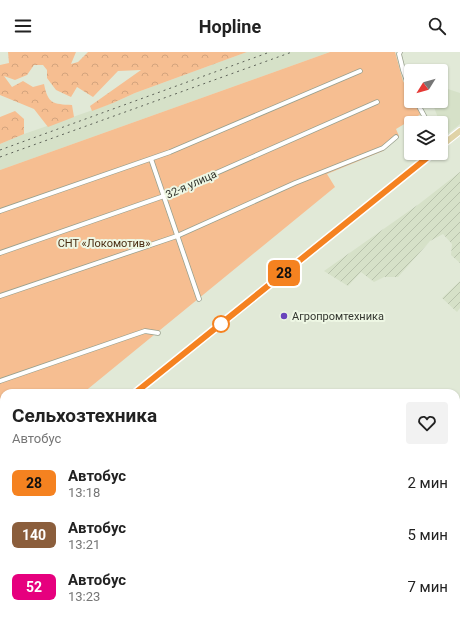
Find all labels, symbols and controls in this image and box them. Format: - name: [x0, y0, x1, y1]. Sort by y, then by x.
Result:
- icon: menu: [12, 15, 34, 37]
- icon: search: [426, 15, 448, 37]
- text: Hopline: [199, 16, 261, 37]
- north arrow: [404, 64, 448, 108]
- map controls: [404, 64, 448, 160]
- button: layers: [404, 116, 448, 160]
- street label: 32-я улица: [164, 167, 219, 201]
- park label: СНТ «Локомотив»: [58, 237, 150, 250]
- line badge: 28: [266, 260, 302, 286]
- text: 28: [276, 265, 292, 281]
- place label: Агропромтехника: [292, 310, 384, 323]
- marker: Агропромтехника: [279, 311, 289, 321]
- unlabelled marker: [212, 315, 230, 333]
- button: heart: [406, 402, 448, 444]
- text: Сельхозтехника: [12, 404, 157, 427]
- text: Автобус: [12, 431, 61, 446]
- text: Автобус: [68, 467, 126, 485]
- text: 2 мин: [407, 474, 448, 492]
- text: 28: [26, 475, 42, 491]
- text: 13:18: [68, 485, 100, 500]
- text: Автобус: [68, 519, 126, 537]
- text: 5 мин: [407, 526, 448, 544]
- text: 140: [22, 527, 46, 543]
- text: 13:21: [68, 537, 100, 552]
- text: Автобус: [68, 571, 126, 589]
- text: 7 мин: [407, 578, 448, 596]
- text: 52: [26, 579, 42, 595]
- text: 13:23: [68, 589, 100, 604]

